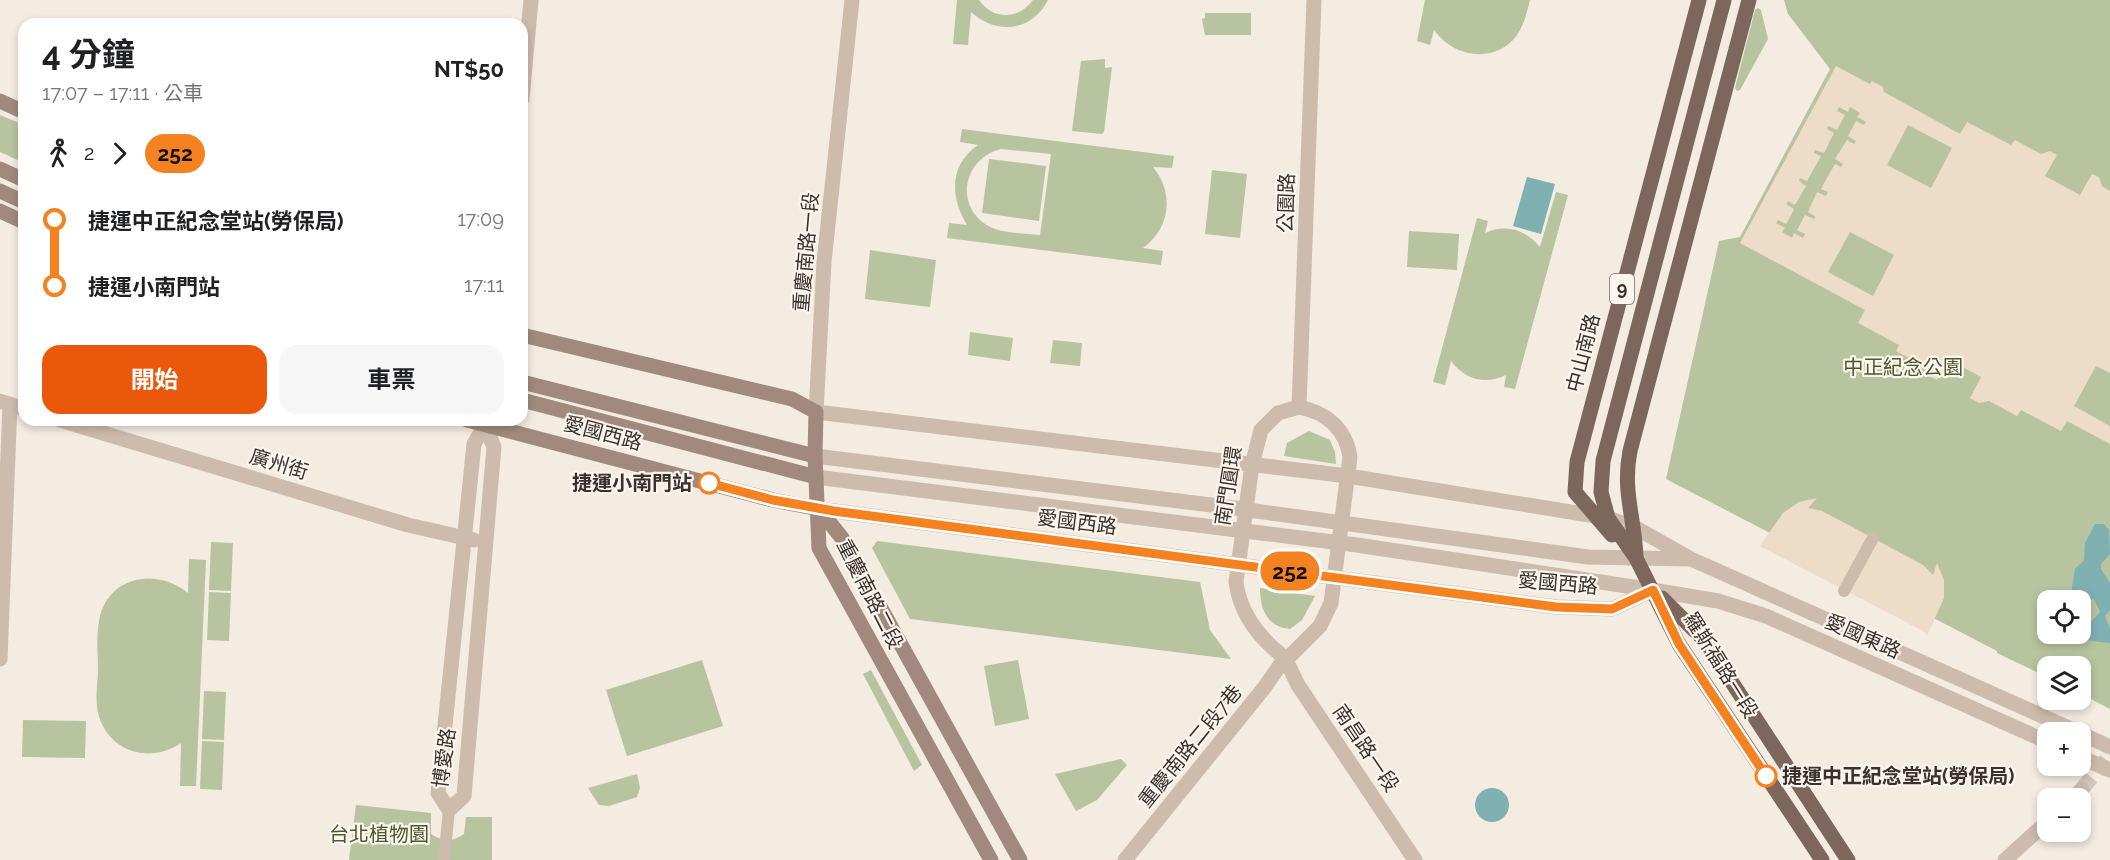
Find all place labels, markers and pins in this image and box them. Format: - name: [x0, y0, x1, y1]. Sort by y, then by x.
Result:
- place label: 捷運小南門站: [572, 471, 692, 495]
- marker: 捷運小南門站: [698, 472, 720, 494]
- place label: 捷運中正紀念堂站(勞保局): [1782, 764, 2014, 788]
- marker: 捷運中正紀念堂站(勞保局): [1755, 765, 1777, 787]

